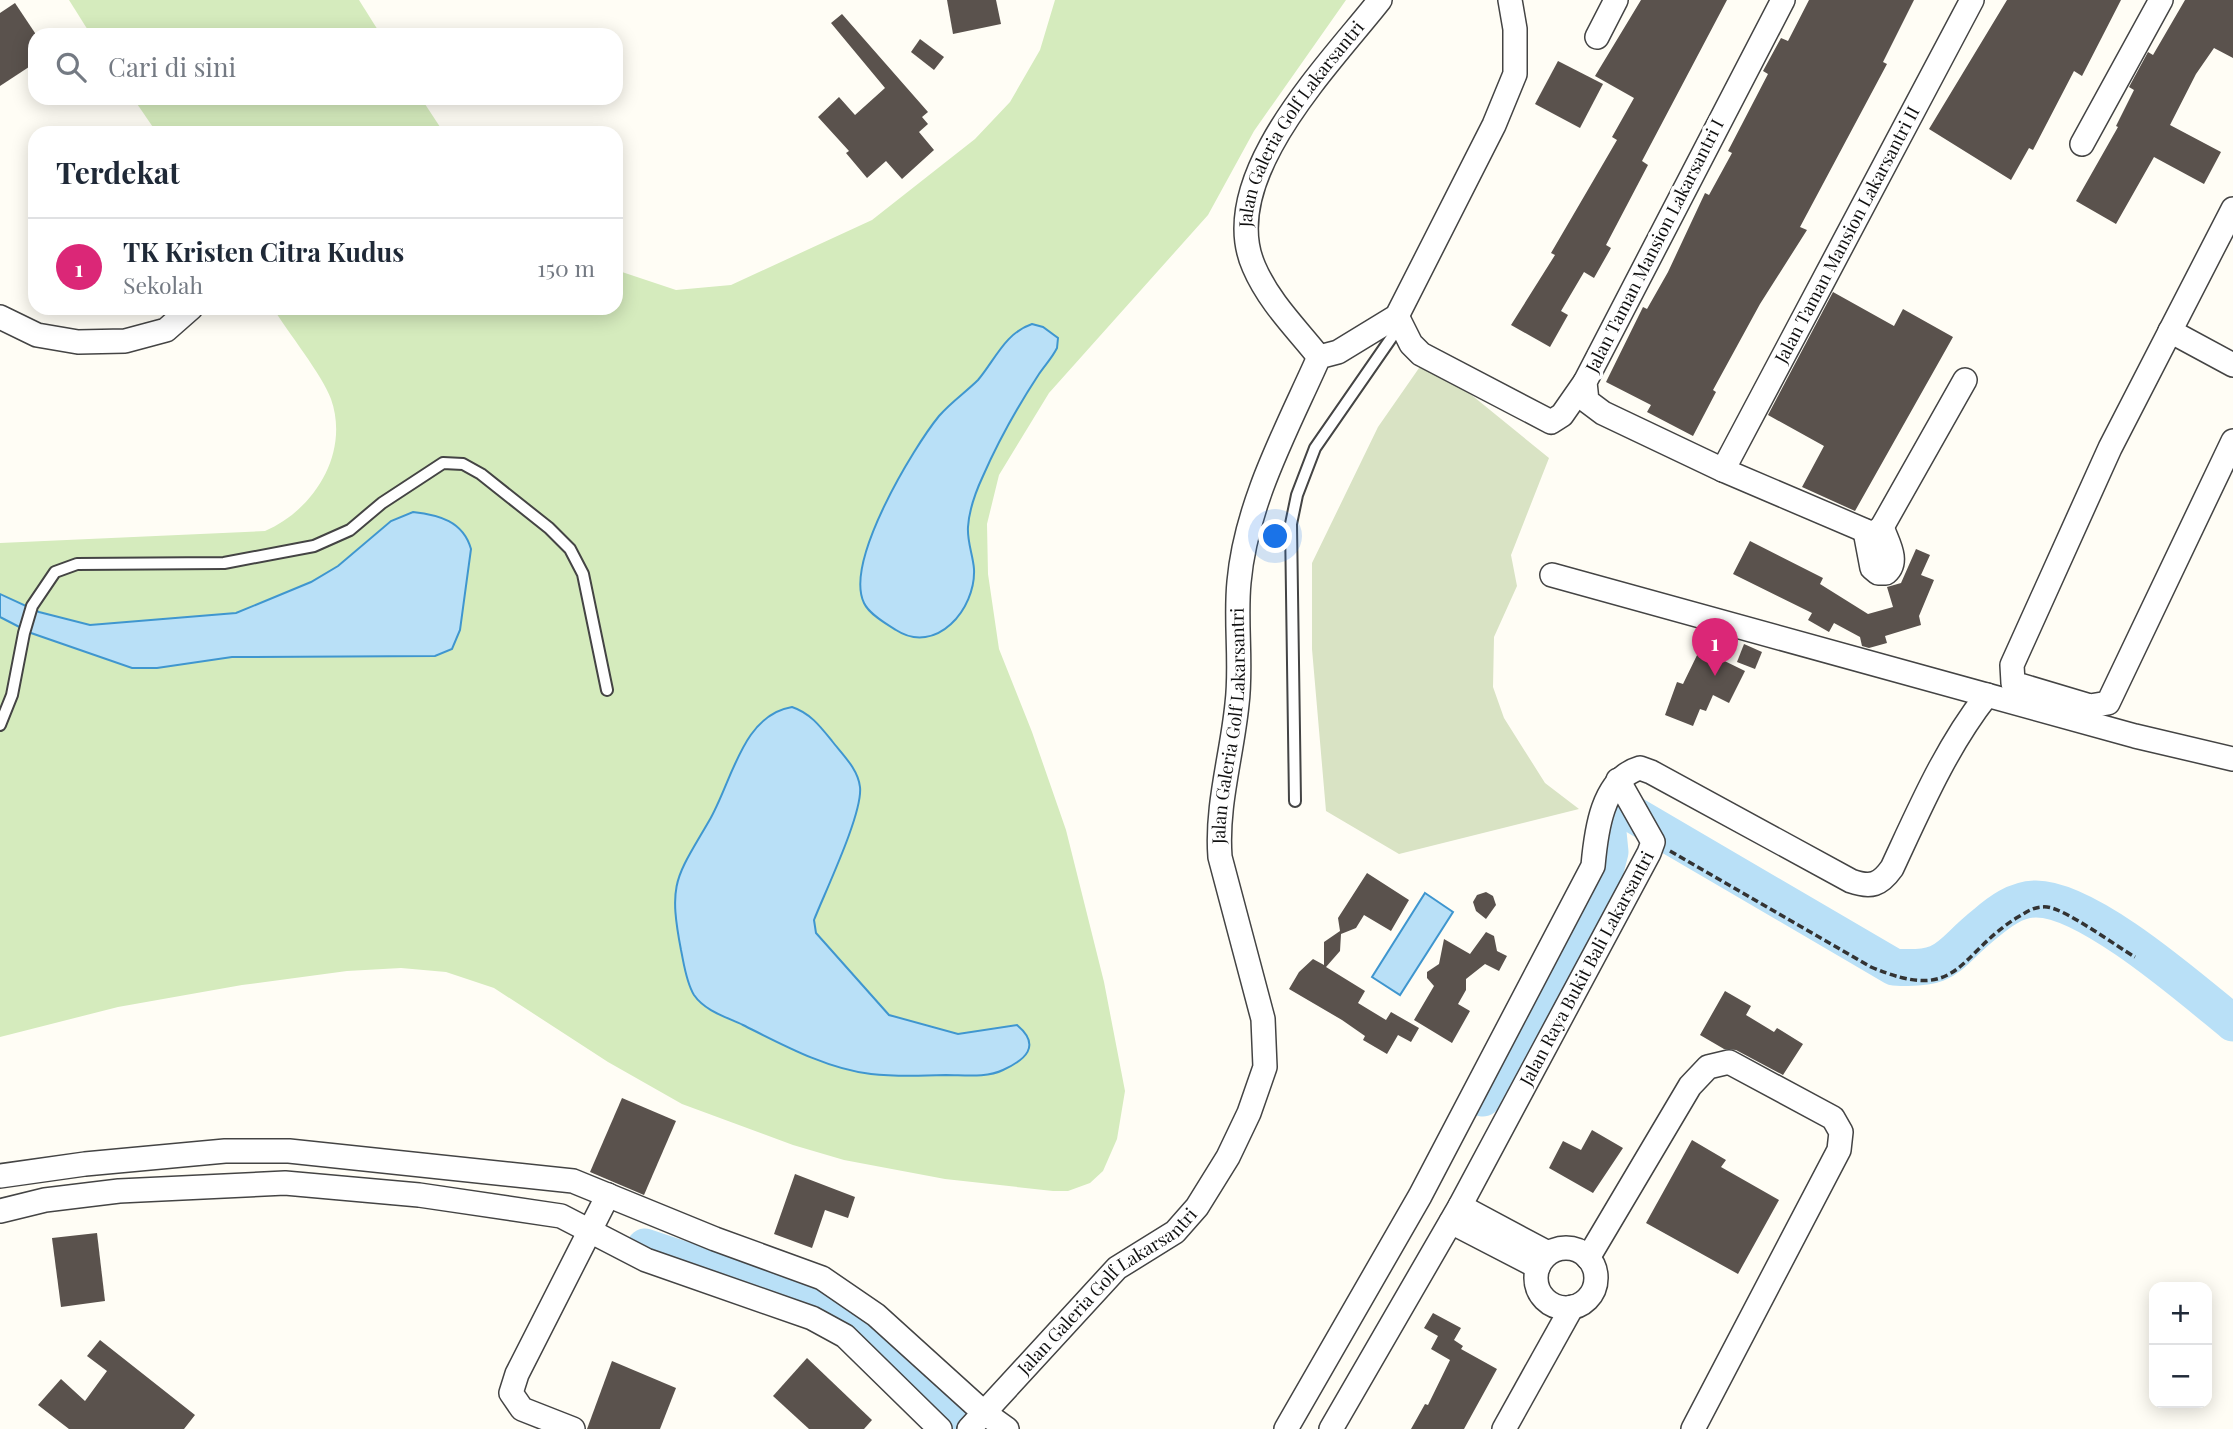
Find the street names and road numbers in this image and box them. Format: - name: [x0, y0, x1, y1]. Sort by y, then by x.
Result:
- street label: Jalan Galeria Golf Lakarsantri: [1233, 15, 1369, 229]
- street label: Jalan Taman Mansion Lakarsantri II: [1768, 102, 1925, 368]
- street label: Jalan Taman Mansion Lakarsantri I: [1579, 115, 1729, 377]
- street label: Jalan Galeria Golf Lakarsantri: [1206, 608, 1250, 845]
- street label: Jalan Raya Bukit Bali Lakarsantri: [1513, 847, 1659, 1090]
- street label: Jalan Galeria Golf Lakarsantri: [1011, 1202, 1202, 1380]

